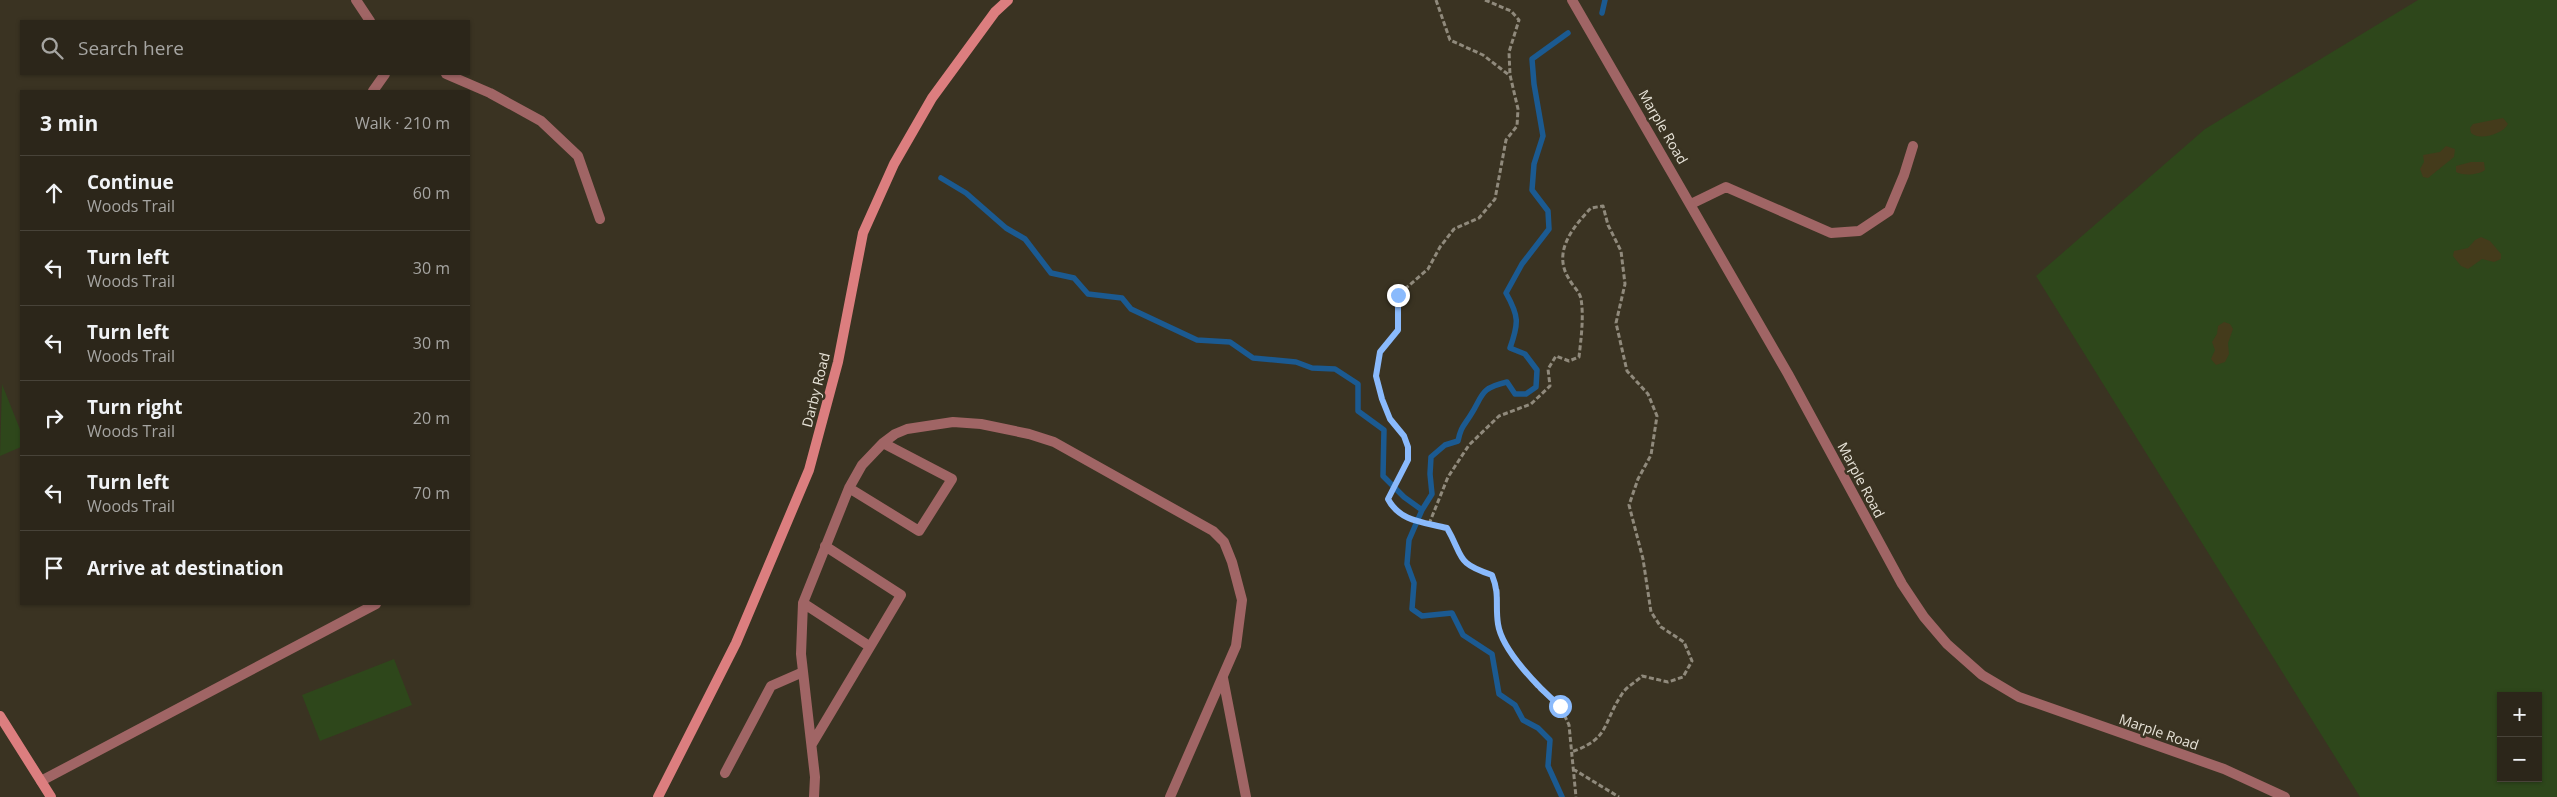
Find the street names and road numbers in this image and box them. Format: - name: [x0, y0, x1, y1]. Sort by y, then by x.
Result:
- street label: Marple Road: [1634, 86, 1692, 167]
- street label: Darby Road: [797, 351, 834, 429]
- street label: Marple Road: [1834, 439, 1889, 521]
- street label: Marple Road: [2117, 709, 2202, 754]

